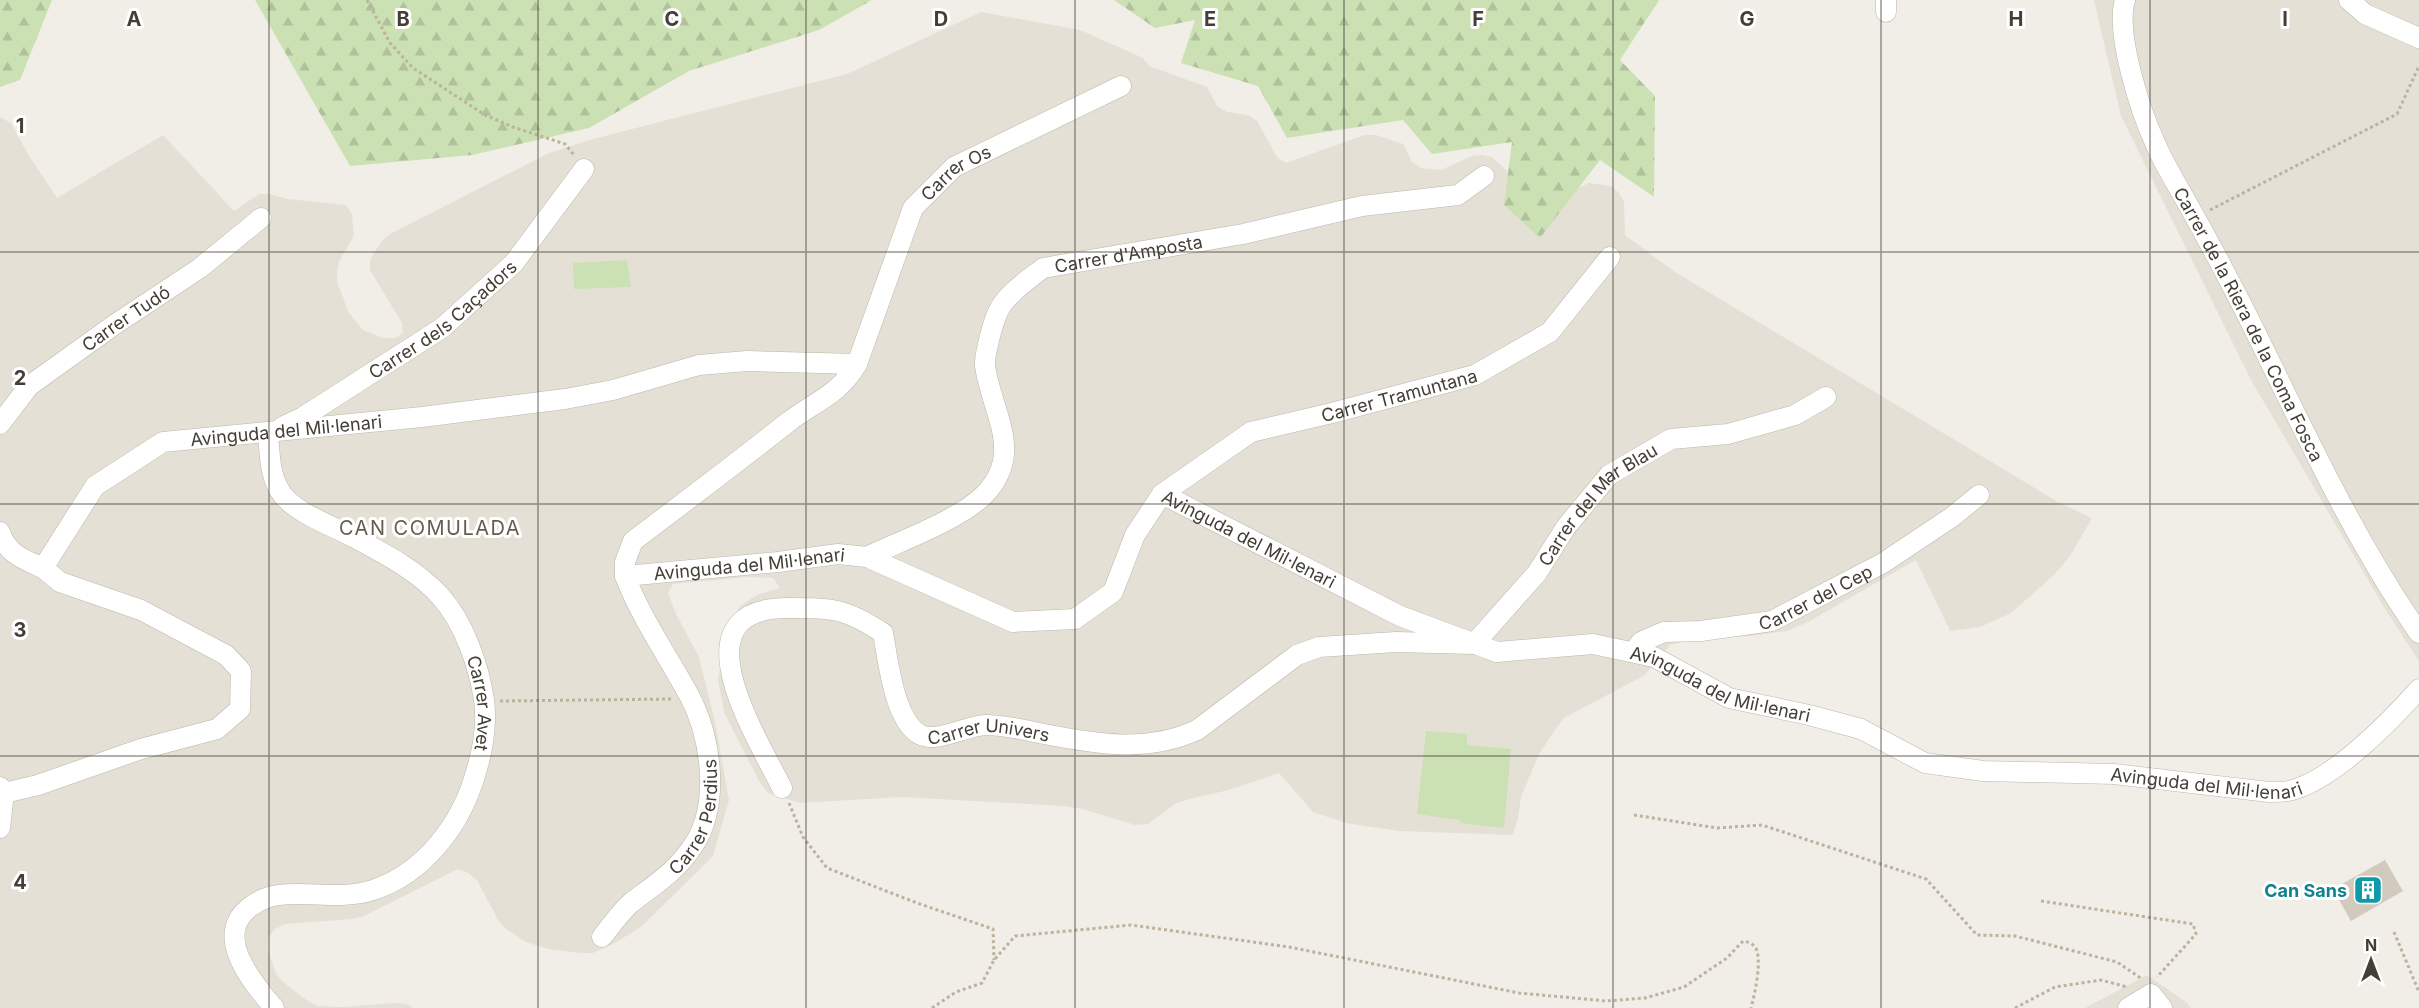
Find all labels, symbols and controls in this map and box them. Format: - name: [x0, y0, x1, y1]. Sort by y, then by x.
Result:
- text: A: [127, 7, 142, 31]
- text: B: [396, 7, 410, 31]
- text: C: [665, 7, 679, 31]
- text: D: [934, 7, 948, 31]
- text: E: [1204, 7, 1216, 31]
- text: F: [1472, 7, 1484, 31]
- text: G: [1739, 7, 1755, 31]
- text: H: [2009, 7, 2023, 31]
- text: I: [2282, 7, 2288, 31]
- text: 1: [16, 114, 24, 138]
- street label: Carrer Os: [916, 140, 994, 205]
- street label: Carrer de la Riera de la Coma Fosca: [2170, 183, 2328, 465]
- street label: Carrer d'Amposta: [1053, 231, 1204, 276]
- street label: Carrer dels Caçadors: [365, 256, 521, 383]
- street label: Carrer Tudó: [77, 281, 174, 355]
- street label: Carrer Tramuntana: [1319, 364, 1479, 426]
- text: 2: [14, 366, 26, 390]
- street label: Avinguda del Mil·lenari: [189, 410, 383, 450]
- street label: Carrer del Mar Blau: [1534, 439, 1661, 570]
- street label: Avinguda del Mil·lenari: [1159, 485, 1339, 592]
- district label: CAN COMULADA: [339, 516, 521, 540]
- street label: Avinguda del Mil·lenari: [653, 543, 846, 584]
- street label: Carrer del Cep: [1757, 560, 1876, 633]
- text: 3: [14, 618, 26, 642]
- street label: Avinguda del Mil·lenari: [1628, 642, 1812, 726]
- street label: Carrer Avet: [463, 653, 496, 753]
- street label: Carrer Univers: [927, 714, 1051, 748]
- street label: Carrer Perdius: [664, 758, 721, 879]
- street label: Avinguda del Mil·lenari: [2110, 763, 2305, 803]
- text: 4: [13, 870, 27, 894]
- building icon: Can Sans: [2352, 874, 2384, 906]
- place label: Can Sans: [2264, 880, 2347, 901]
- north arrow: [2341, 930, 2401, 990]
- text: N: [2365, 935, 2377, 955]

